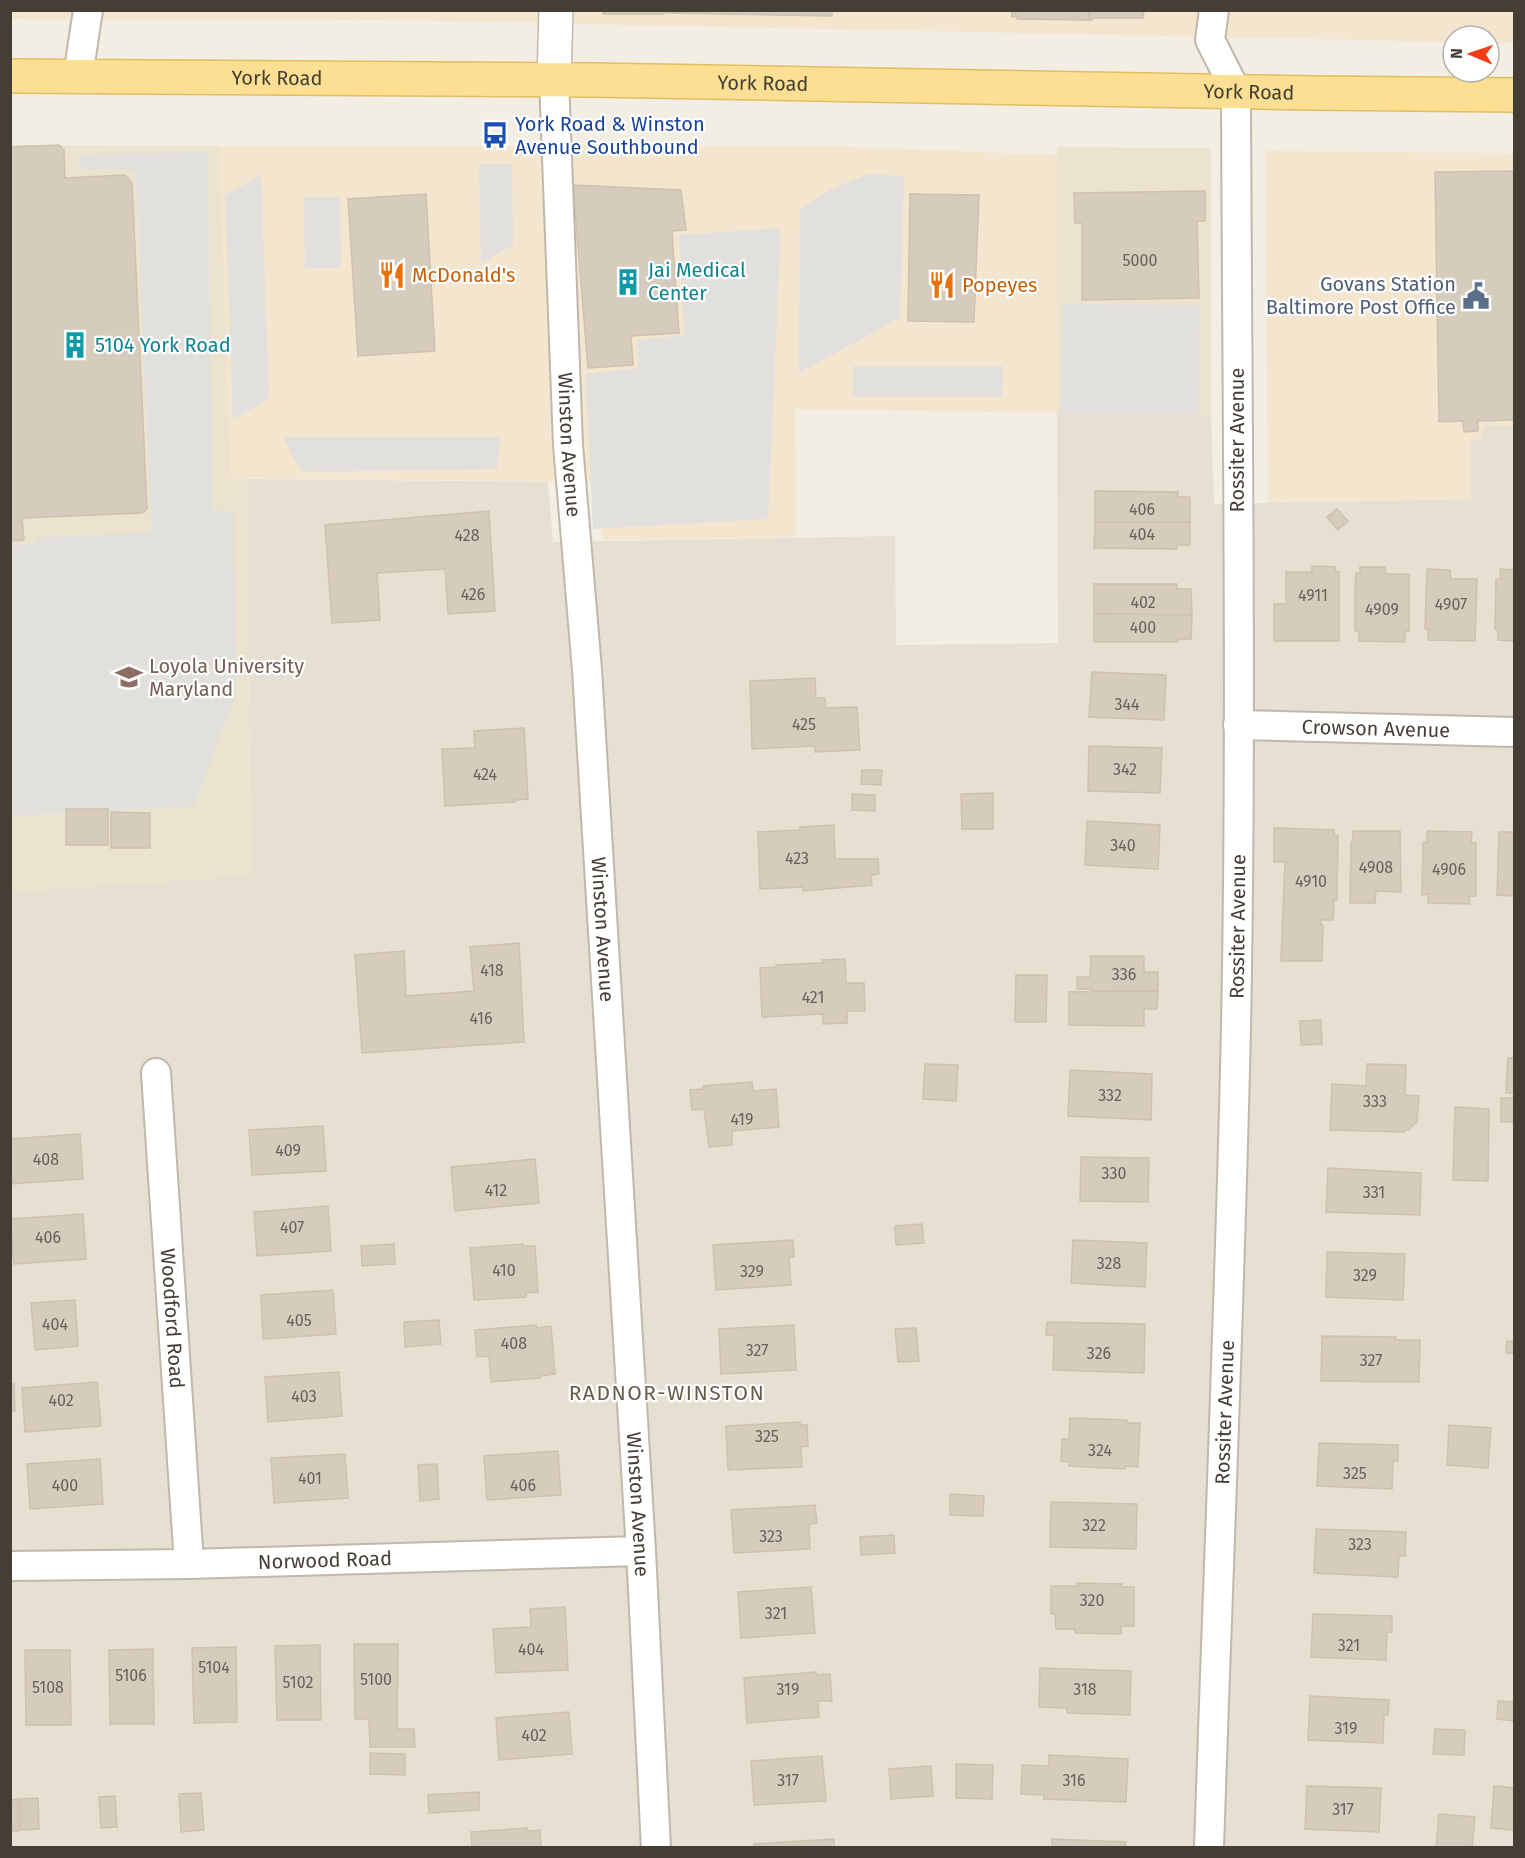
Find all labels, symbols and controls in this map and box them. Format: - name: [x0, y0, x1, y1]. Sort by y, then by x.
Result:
- north arrow: [1441, 24, 1501, 84]
- text: N: [1447, 48, 1466, 59]
- street label: York Road: [231, 66, 323, 90]
- street label: York Road: [717, 70, 809, 96]
- street label: York Road: [1203, 79, 1295, 105]
- place label: York Road & Winston Avenue Southbound: [515, 112, 705, 159]
- bus stop icon: York Road & Winston Avenue Southbound: [480, 120, 510, 150]
- house number: 5000: [1123, 251, 1157, 270]
- place label: Jai Medical Center: [648, 258, 746, 305]
- restaurant icon: McDonald's: [377, 260, 407, 290]
- place label: McDonald's: [412, 263, 515, 287]
- building icon: Jai Medical Center: [613, 267, 643, 297]
- restaurant icon: Popeyes: [927, 270, 957, 300]
- place label: Govans Station Baltimore Post Office: [1266, 272, 1456, 319]
- place label: Popeyes: [962, 273, 1037, 297]
- public building icon: Govans Station Baltimore Post Office: [1461, 281, 1491, 311]
- building icon: 5104 York Road: [60, 330, 90, 360]
- place label: 5104 York Road: [95, 333, 231, 357]
- street label: Rossiter Avenue: [1225, 368, 1249, 512]
- street label: Winston Avenue: [553, 372, 586, 518]
- house number: 406: [1129, 500, 1155, 519]
- house number: 404: [1129, 525, 1155, 544]
- house number: 428: [455, 526, 480, 545]
- house number: 426: [461, 585, 485, 604]
- house number: 4911: [1298, 586, 1328, 605]
- house number: 402: [1130, 593, 1156, 612]
- house number: 4907: [1435, 595, 1467, 614]
- house number: 4909: [1365, 600, 1399, 619]
- house number: 400: [1130, 618, 1156, 637]
- place label: Loyola University Maryland: [149, 654, 304, 701]
- school or university icon: Loyola University Maryland: [114, 662, 144, 692]
- house number: 344: [1115, 695, 1140, 714]
- house number: 425: [792, 715, 816, 734]
- street label: Crowson Avenue: [1301, 715, 1451, 742]
- house number: 342: [1113, 760, 1137, 779]
- house number: 424: [473, 765, 498, 784]
- house number: 340: [1110, 836, 1136, 855]
- house number: 423: [785, 849, 809, 868]
- street label: Rossiter Avenue: [1225, 854, 1250, 999]
- street label: Winston Avenue: [586, 856, 619, 1003]
- house number: 4908: [1359, 858, 1393, 877]
- house number: 4906: [1432, 860, 1466, 879]
- house number: 4910: [1295, 872, 1327, 891]
- house number: 418: [480, 961, 504, 980]
- house number: 336: [1112, 965, 1136, 984]
- house number: 421: [802, 988, 824, 1007]
- house number: 416: [469, 1009, 493, 1028]
- house number: 332: [1098, 1086, 1122, 1105]
- house number: 333: [1363, 1092, 1387, 1111]
- house number: 419: [731, 1110, 753, 1129]
- house number: 409: [275, 1141, 301, 1160]
- house number: 408: [33, 1150, 59, 1169]
- house number: 330: [1102, 1164, 1127, 1183]
- house number: 412: [485, 1181, 507, 1200]
- house number: 331: [1363, 1183, 1385, 1202]
- house number: 407: [280, 1218, 304, 1237]
- house number: 406: [35, 1228, 61, 1247]
- street label: Woodford Road: [156, 1248, 189, 1389]
- house number: 328: [1097, 1254, 1121, 1273]
- house number: 410: [492, 1261, 516, 1280]
- house number: 329: [740, 1262, 764, 1281]
- house number: 329: [1353, 1266, 1377, 1285]
- house number: 405: [286, 1311, 312, 1330]
- house number: 404: [42, 1315, 68, 1334]
- house number: 408: [501, 1334, 527, 1353]
- street label: Rossiter Avenue: [1210, 1339, 1239, 1485]
- house number: 327: [746, 1341, 768, 1360]
- house number: 326: [1087, 1344, 1111, 1363]
- house number: 327: [1360, 1351, 1382, 1370]
- district label: RADNOR-WINSTON: [569, 1380, 765, 1406]
- house number: 403: [291, 1387, 317, 1406]
- house number: 402: [48, 1391, 74, 1410]
- house number: 325: [755, 1427, 779, 1446]
- street label: Winston Avenue: [622, 1431, 654, 1578]
- house number: 324: [1088, 1441, 1112, 1460]
- house number: 325: [1343, 1464, 1367, 1483]
- house number: 401: [298, 1469, 322, 1488]
- house number: 400: [52, 1476, 78, 1495]
- house number: 406: [510, 1476, 536, 1495]
- house number: 322: [1082, 1516, 1106, 1535]
- house number: 323: [759, 1527, 783, 1546]
- house number: 323: [1348, 1535, 1372, 1554]
- street label: Norwood Road: [257, 1546, 392, 1574]
- house number: 320: [1080, 1591, 1104, 1610]
- house number: 321: [765, 1604, 787, 1623]
- house number: 321: [1338, 1636, 1360, 1655]
- house number: 404: [518, 1640, 544, 1659]
- house number: 5104: [198, 1658, 230, 1677]
- house number: 5106: [115, 1666, 147, 1685]
- house number: 5100: [360, 1670, 392, 1689]
- house number: 5102: [283, 1673, 313, 1692]
- house number: 5108: [32, 1678, 64, 1697]
- house number: 319: [777, 1680, 799, 1699]
- house number: 318: [1073, 1680, 1097, 1699]
- house number: 319: [1335, 1719, 1357, 1738]
- house number: 402: [521, 1726, 547, 1745]
- house number: 317: [777, 1771, 799, 1790]
- house number: 316: [1062, 1771, 1086, 1790]
- house number: 317: [1332, 1800, 1354, 1819]

